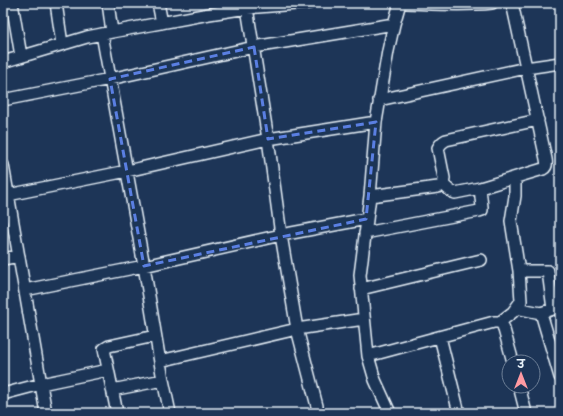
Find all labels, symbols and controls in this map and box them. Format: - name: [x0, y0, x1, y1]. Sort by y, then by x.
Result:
- north arrow: [501, 354, 541, 394]
- text: उ: [516, 357, 526, 372]

